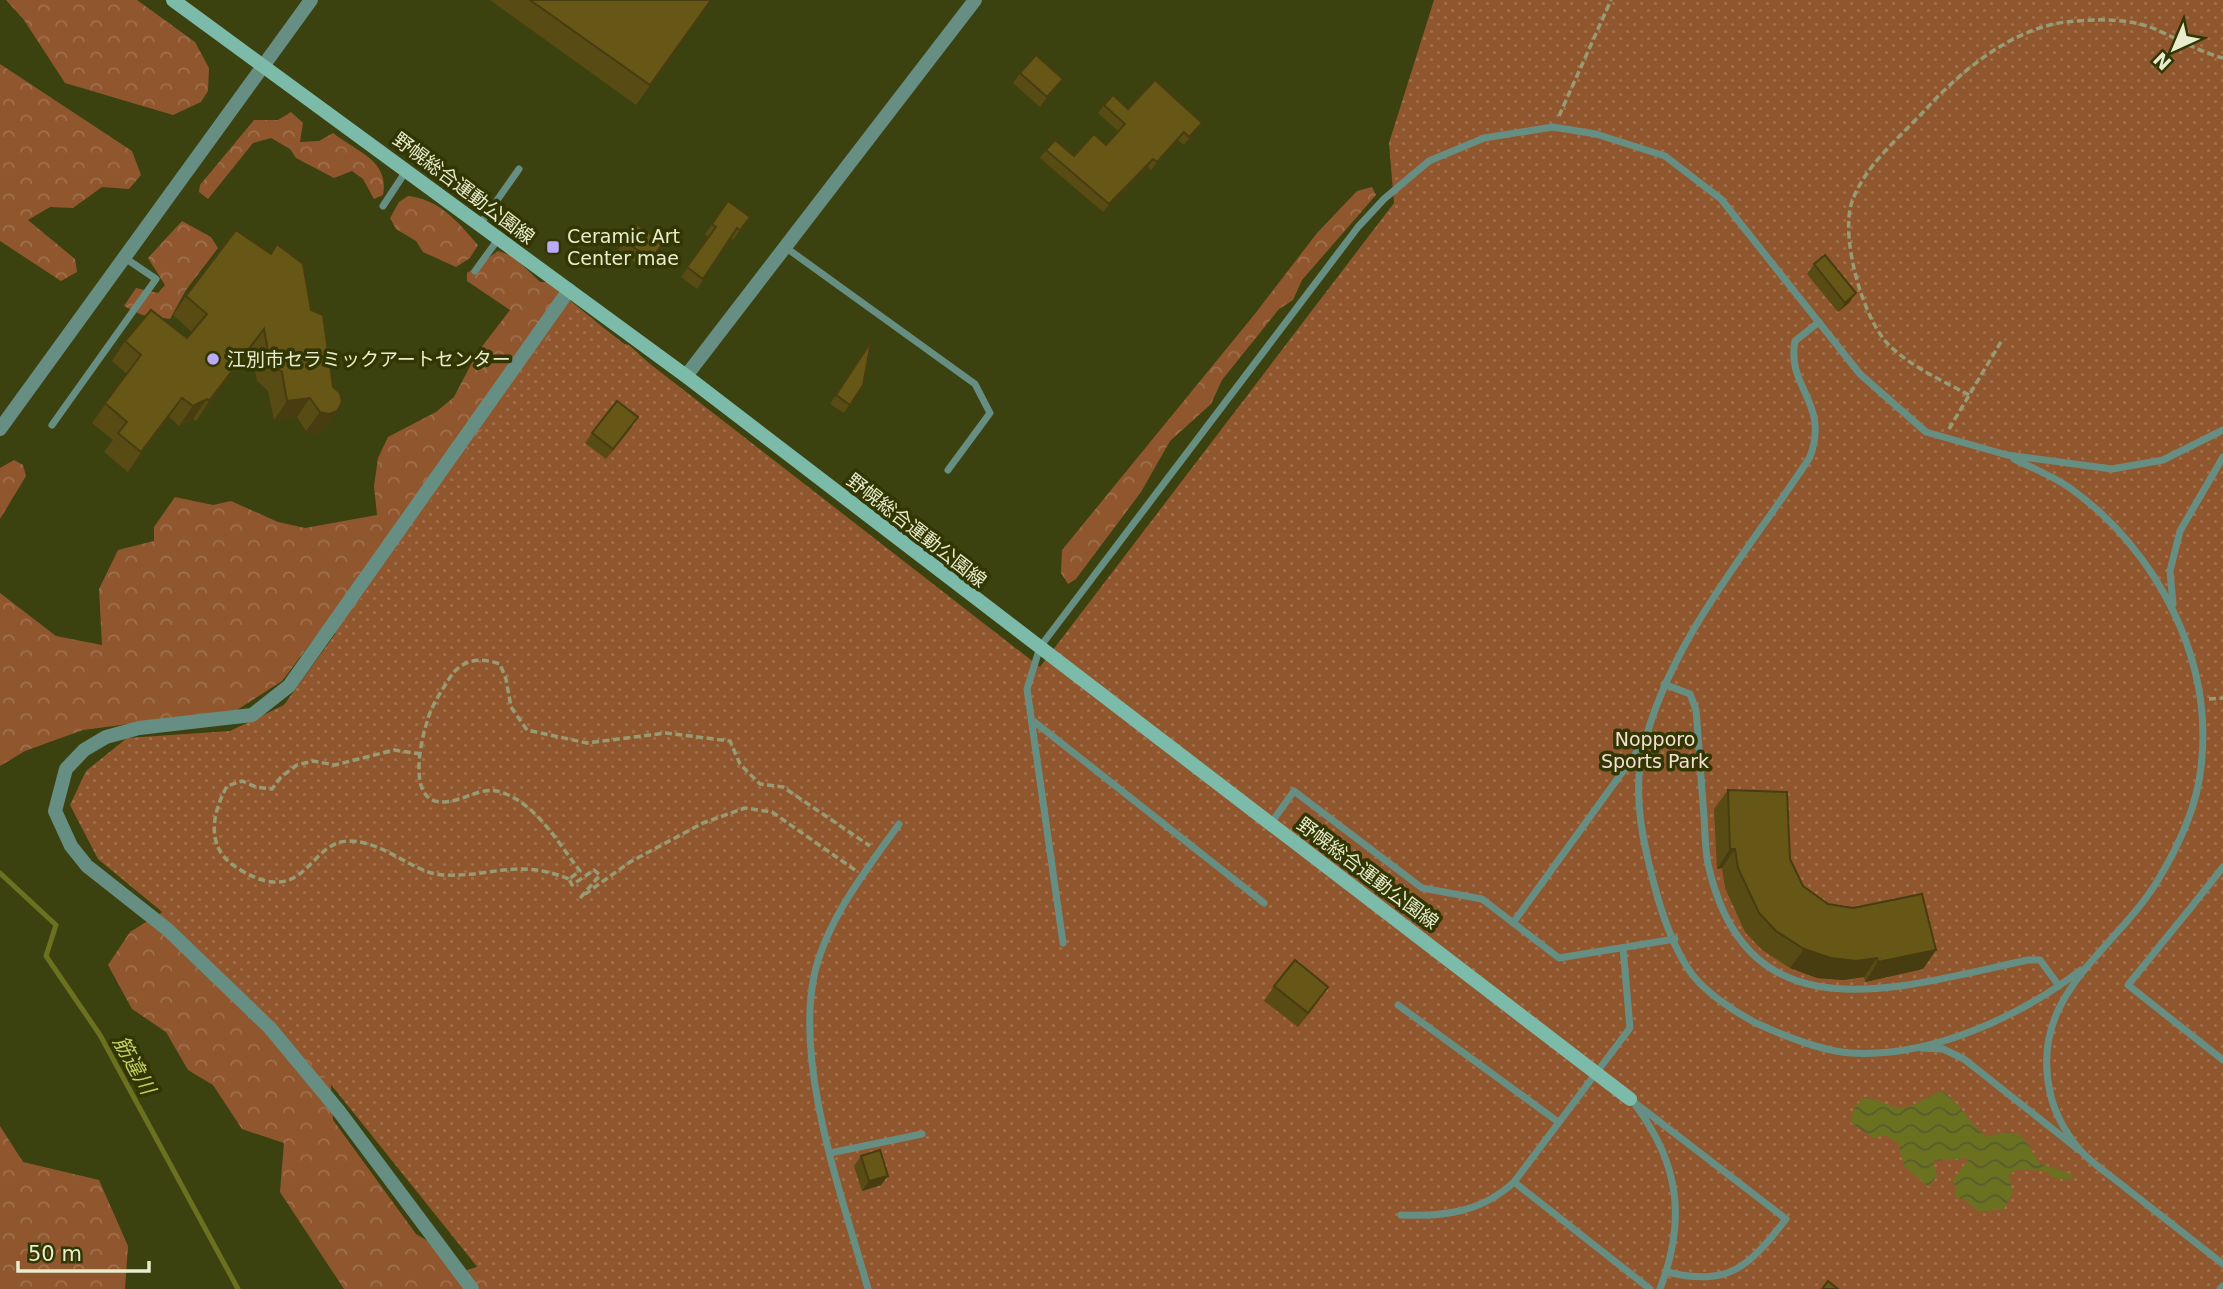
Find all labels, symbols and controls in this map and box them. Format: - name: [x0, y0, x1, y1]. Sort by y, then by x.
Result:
- north arrow: [2139, 14, 2209, 84]
- text: N: [2149, 48, 2176, 75]
- street label: 野幌総合運動公園線: [389, 128, 539, 248]
- place label: Ceramic Art Center mae: [567, 225, 680, 269]
- marker: Ceramic Art Center mae: [545, 239, 561, 255]
- place label: 江別市セラミックアートセンター: [227, 348, 511, 370]
- marker: 江別市セラミックアートセンター: [205, 351, 221, 367]
- street label: 野幌総合運動公園線: [843, 469, 991, 591]
- park label: Nopporo Sports Park: [1601, 728, 1709, 772]
- street label: 野幌総合運動公園線: [1293, 813, 1443, 933]
- water label: 筋違川: [108, 1032, 161, 1100]
- scale bar: [18, 1230, 149, 1274]
- text: 50 m: [28, 1242, 82, 1266]

